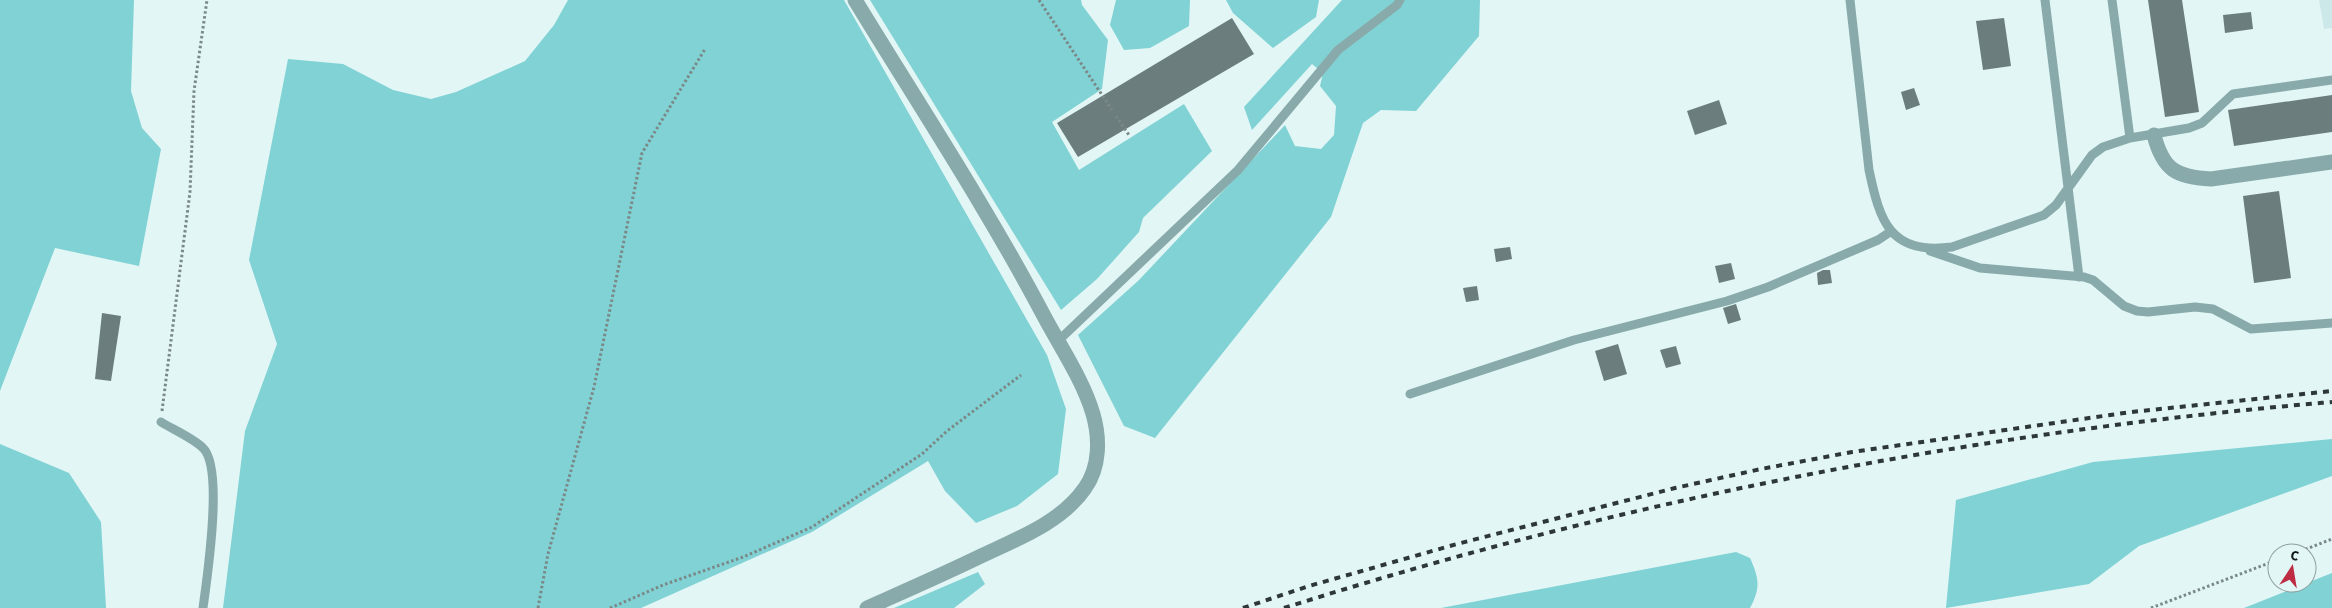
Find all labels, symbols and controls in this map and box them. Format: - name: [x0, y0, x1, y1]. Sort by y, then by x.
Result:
- north arrow: [2267, 543, 2317, 593]
- text: С: [2288, 546, 2301, 567]

